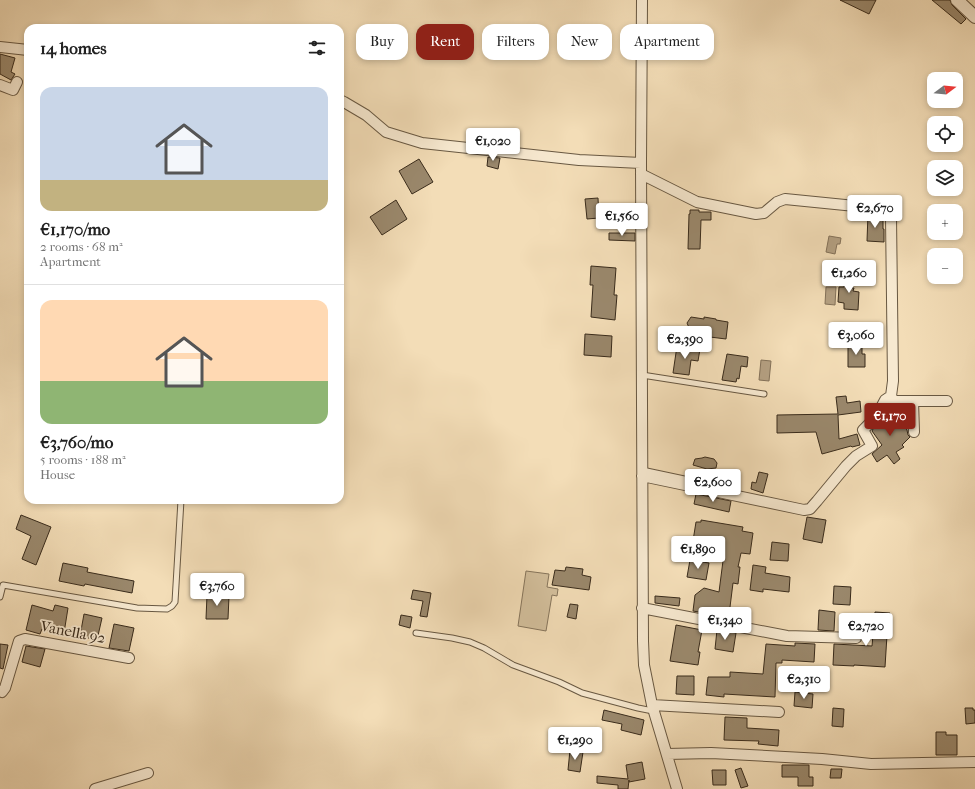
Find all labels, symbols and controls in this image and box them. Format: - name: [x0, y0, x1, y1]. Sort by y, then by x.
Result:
- chip: Buy: [356, 24, 408, 60]
- chip: Rent: [416, 24, 474, 60]
- chip: Filters: [482, 24, 549, 60]
- chip: New: [557, 24, 612, 60]
- chip: Apartment: [620, 24, 714, 60]
- icon: filters: [306, 37, 328, 59]
- text: 14 homes: [40, 38, 107, 58]
- north arrow: [927, 72, 963, 108]
- map controls: [927, 72, 963, 284]
- icon: home: [148, 113, 220, 185]
- button: locate: [927, 116, 963, 152]
- pin: €1,020: [460, 128, 526, 162]
- text: €1,020: [475, 133, 511, 148]
- button: layers: [927, 160, 963, 196]
- pin: €2,670: [842, 195, 908, 229]
- text: €2,670: [856, 200, 894, 215]
- pin: €1,560: [589, 203, 655, 237]
- button: +: [927, 204, 963, 240]
- text: €1,560: [605, 208, 639, 223]
- text: €1,170/mo: [40, 219, 110, 239]
- text: 2 rooms · 68 m²: [40, 239, 123, 254]
- button: −: [927, 248, 963, 284]
- text: Apartment: [40, 254, 101, 269]
- pin: €1,260: [816, 260, 882, 294]
- text: €1,260: [831, 265, 867, 280]
- pin: €3,060: [823, 322, 889, 356]
- icon: home: [148, 326, 220, 398]
- pin: €2,390: [652, 326, 718, 360]
- text: €3,060: [837, 327, 875, 342]
- text: €2,390: [667, 331, 703, 346]
- pin: €1,170: [857, 403, 923, 437]
- text: €1,170: [873, 408, 907, 423]
- text: €3,760/mo: [40, 432, 113, 452]
- text: 5 rooms · 188 m²: [40, 452, 126, 467]
- text: House: [40, 467, 75, 482]
- pin: €2,600: [680, 469, 746, 503]
- text: €2,600: [694, 474, 732, 489]
- pin: €1,890: [665, 536, 731, 570]
- text: €1,890: [680, 541, 716, 556]
- pin: €3,760: [184, 573, 250, 607]
- text: €3,760: [199, 578, 235, 593]
- pin: €1,340: [692, 607, 758, 641]
- text: €1,340: [707, 612, 743, 627]
- pin: €2,720: [833, 613, 899, 647]
- street label: Vanella 92: [38, 617, 107, 647]
- text: €2,720: [848, 618, 884, 633]
- pin: €2,310: [771, 666, 837, 700]
- text: €2,310: [787, 671, 821, 686]
- pin: €1,290: [542, 727, 608, 761]
- text: €1,290: [557, 732, 593, 747]

